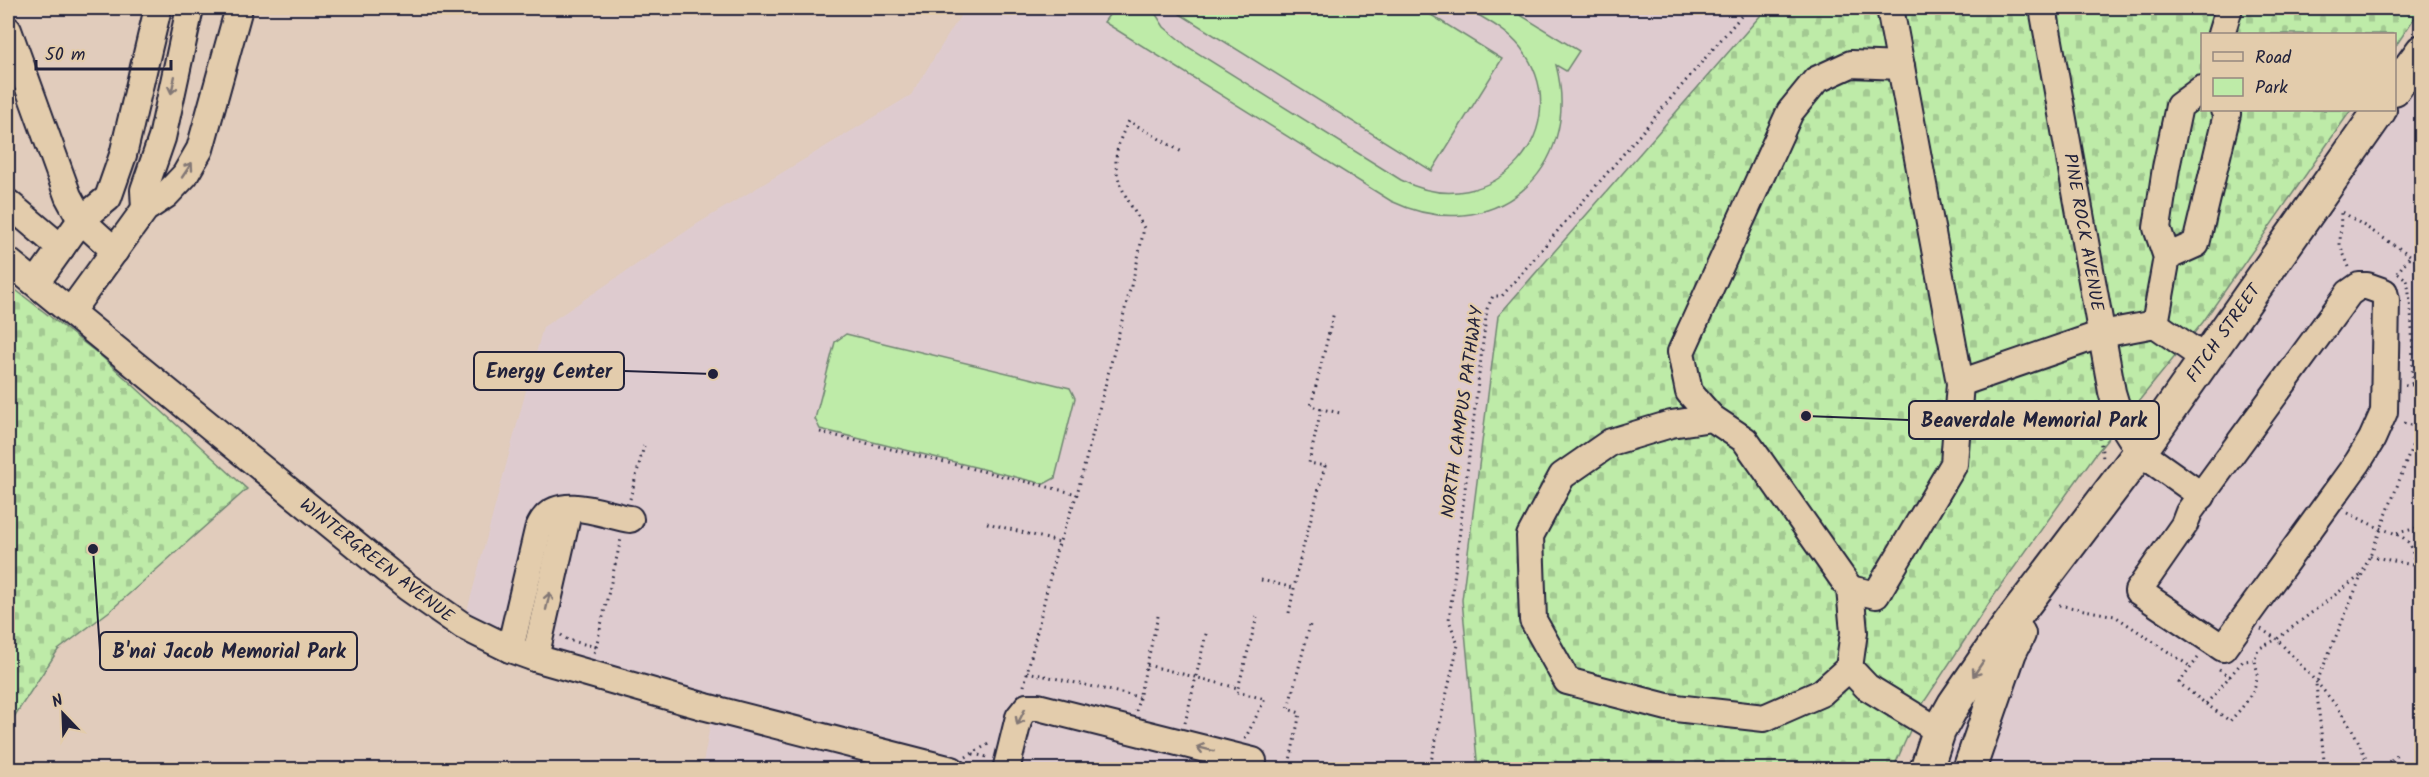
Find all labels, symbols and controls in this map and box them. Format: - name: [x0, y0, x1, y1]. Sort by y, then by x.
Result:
- scale bar: [36, 33, 171, 71]
- legend: [2201, 33, 2396, 111]
- text: 50 m: [45, 41, 85, 70]
- text: Road: [2255, 44, 2292, 73]
- text: Park: [2255, 74, 2288, 103]
- one-way arrow: [167, 75, 178, 94]
- street label: PINE ROCK AVENUE: [2054, 151, 2111, 314]
- one-way arrow: [181, 161, 194, 178]
- street label: FITCH STREET: [2179, 277, 2270, 389]
- street label: NORTH CAMPUS PATHWAY: [1434, 304, 1493, 520]
- callout: Energy Center: [474, 352, 624, 390]
- text: Energy Center: [486, 357, 613, 389]
- callout: Beaverdale Memorial Park: [1909, 401, 2159, 439]
- text: Beaverdale Memorial Park: [1921, 406, 2148, 438]
- street label: WINTERGREEN AVENUE: [293, 492, 460, 631]
- one-way arrow: [542, 591, 554, 610]
- callout: B'nai Jacob Memorial Park: [100, 632, 357, 670]
- text: B'nai Jacob Memorial Park: [112, 637, 347, 669]
- one-way arrow: [1972, 660, 1985, 677]
- north arrow: [33, 684, 93, 744]
- text: N: [48, 688, 67, 715]
- one-way arrow: [1015, 708, 1027, 726]
- one-way arrow: [1196, 742, 1215, 754]

